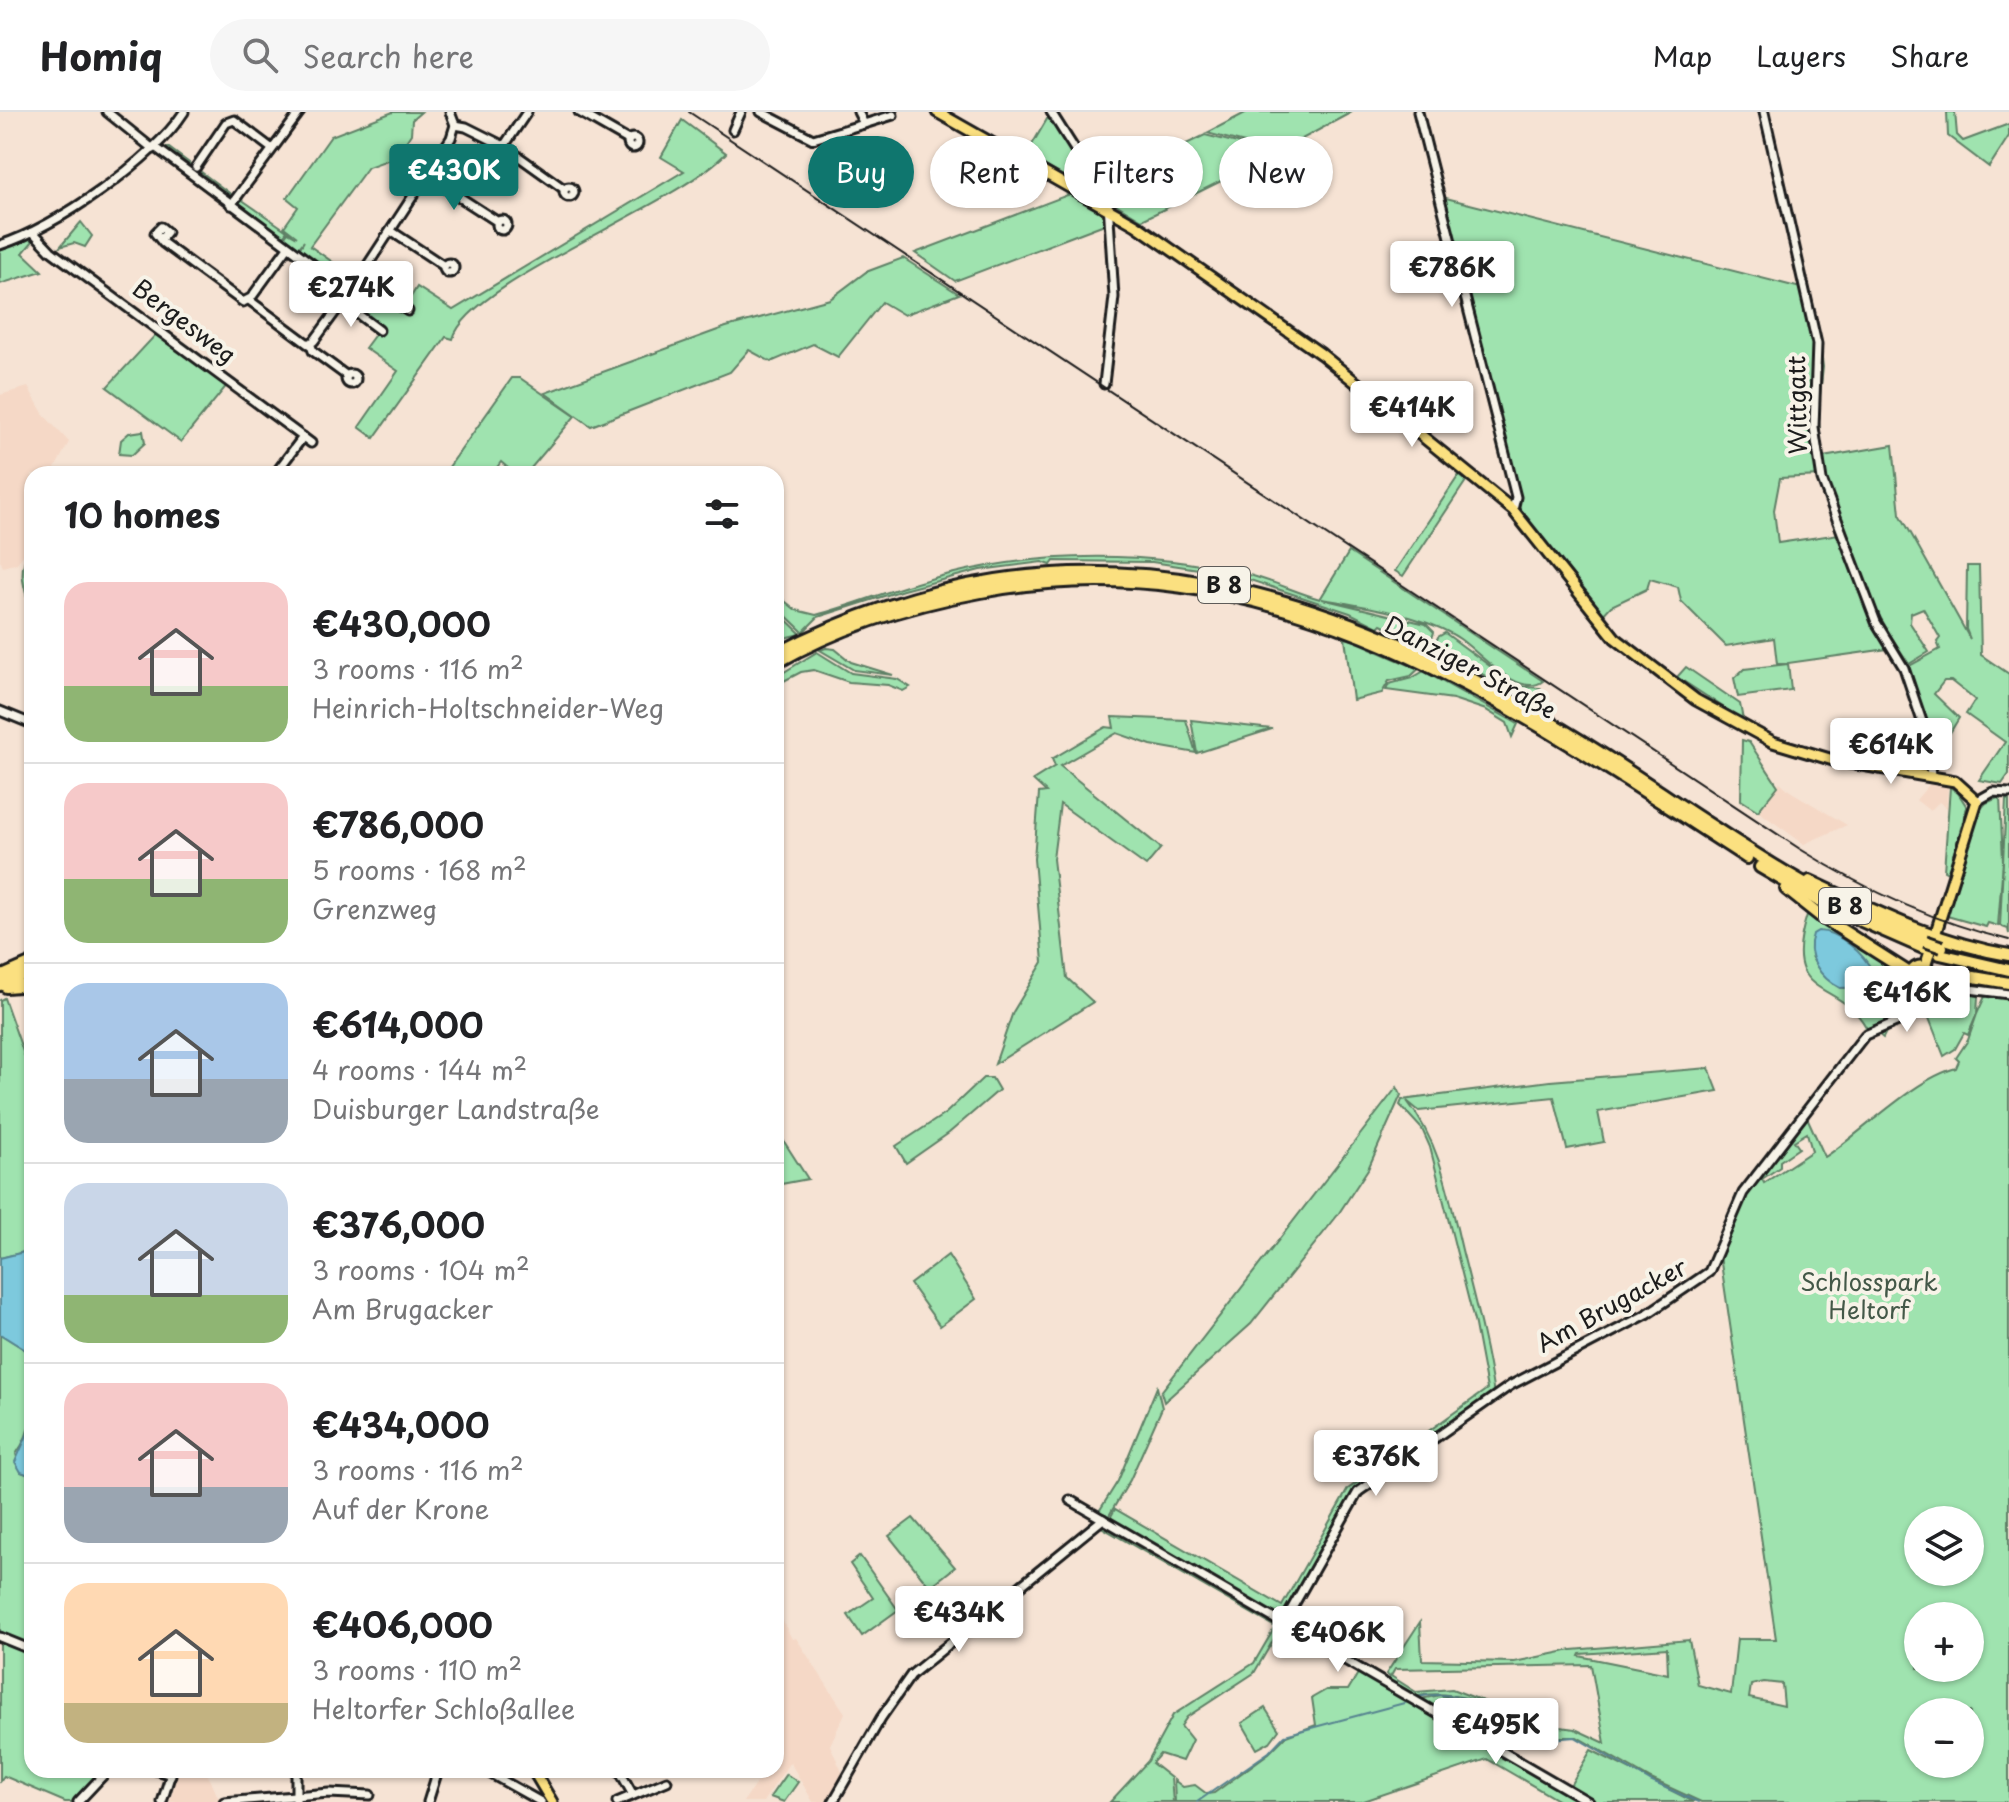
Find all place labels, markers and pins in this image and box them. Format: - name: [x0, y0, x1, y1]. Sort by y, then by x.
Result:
- pin: €430K: [398, 144, 510, 212]
- pin: €786K: [1396, 241, 1508, 309]
- pin: €274K: [295, 261, 407, 329]
- pin: €414K: [1356, 381, 1468, 449]
- pin: €614K: [1835, 718, 1947, 786]
- pin: €416K: [1851, 966, 1963, 1034]
- pin: €376K: [1320, 1430, 1432, 1498]
- pin: €434K: [903, 1586, 1015, 1654]
- pin: €406K: [1282, 1606, 1394, 1674]
- pin: €495K: [1440, 1698, 1552, 1766]

